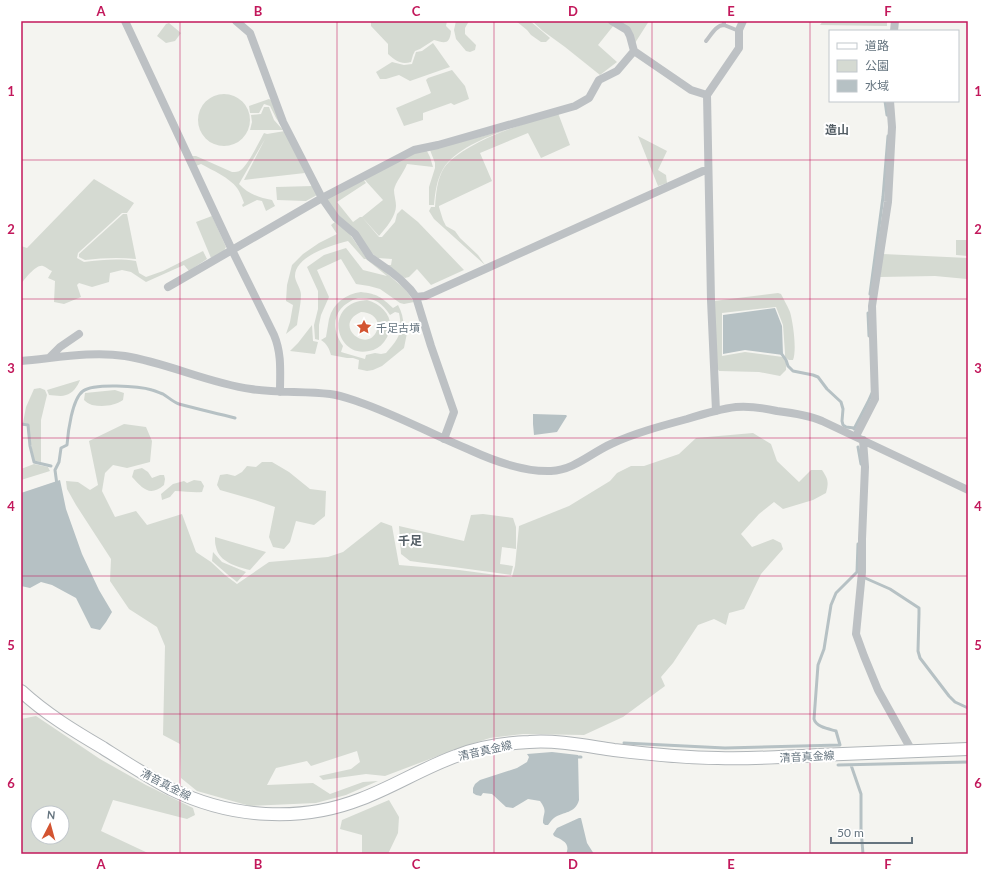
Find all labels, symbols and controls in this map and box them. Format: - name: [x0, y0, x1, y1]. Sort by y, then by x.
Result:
- text: A: [95, 3, 106, 19]
- text: B: [254, 3, 263, 19]
- text: C: [412, 3, 421, 19]
- text: D: [568, 3, 578, 19]
- text: E: [727, 3, 735, 19]
- text: F: [884, 3, 892, 19]
- legend: [829, 30, 959, 102]
- text: 道路: [865, 38, 889, 53]
- text: 公園: [865, 58, 889, 73]
- text: 水域: [865, 78, 889, 93]
- text: 1: [7, 83, 15, 99]
- text: 1: [974, 83, 982, 99]
- district label: 造山: [825, 122, 849, 137]
- text: 2: [7, 221, 15, 237]
- text: 2: [974, 221, 982, 237]
- place icon: 千足古墳: [355, 318, 373, 336]
- place label: 千足古墳: [376, 321, 420, 334]
- text: 3: [7, 360, 15, 376]
- text: 3: [974, 360, 982, 376]
- text: 4: [7, 498, 15, 514]
- text: 4: [974, 498, 982, 514]
- district label: 千足: [398, 533, 422, 548]
- text: 5: [7, 637, 15, 653]
- text: 5: [974, 637, 982, 653]
- street label: 清音真金線: [457, 737, 513, 763]
- street label: 清音真金線: [779, 748, 835, 764]
- street label: 清音真金線: [139, 766, 193, 802]
- text: 6: [7, 775, 15, 791]
- text: 6: [974, 775, 982, 791]
- north arrow: [30, 805, 70, 845]
- text: N: [46, 808, 56, 821]
- scale bar: [831, 819, 912, 845]
- text: 50 m: [837, 825, 864, 840]
- text: A: [95, 856, 106, 872]
- text: B: [254, 856, 263, 872]
- text: C: [412, 856, 421, 872]
- text: D: [568, 856, 578, 872]
- text: E: [727, 856, 735, 872]
- text: F: [884, 856, 892, 872]

